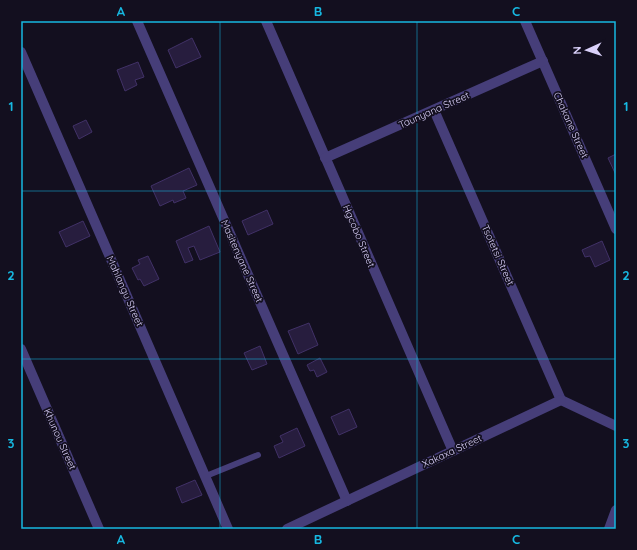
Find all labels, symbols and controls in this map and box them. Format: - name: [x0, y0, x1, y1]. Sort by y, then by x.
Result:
- text: A: [117, 3, 126, 19]
- text: B: [314, 3, 322, 19]
- text: C: [512, 3, 520, 19]
- north arrow: [567, 30, 607, 70]
- text: N: [570, 46, 584, 55]
- street label: Taunyana Street: [397, 88, 472, 131]
- street label: Chakane Street: [551, 90, 592, 161]
- text: 1: [8, 98, 14, 114]
- text: 1: [623, 98, 629, 114]
- street label: Hgcobo Street: [340, 203, 378, 270]
- street label: Masitenyane Street: [218, 218, 266, 305]
- street label: Tsotetsi Street: [479, 223, 517, 288]
- street label: Mahlangu Street: [104, 254, 147, 329]
- text: 2: [7, 267, 15, 283]
- text: 2: [622, 267, 630, 283]
- street label: Khunou Street: [41, 406, 80, 472]
- street label: Xakaxa Street: [420, 431, 485, 471]
- text: 3: [8, 435, 15, 451]
- text: 3: [623, 435, 630, 451]
- text: A: [117, 531, 126, 547]
- text: B: [314, 531, 322, 547]
- text: C: [512, 531, 520, 547]

